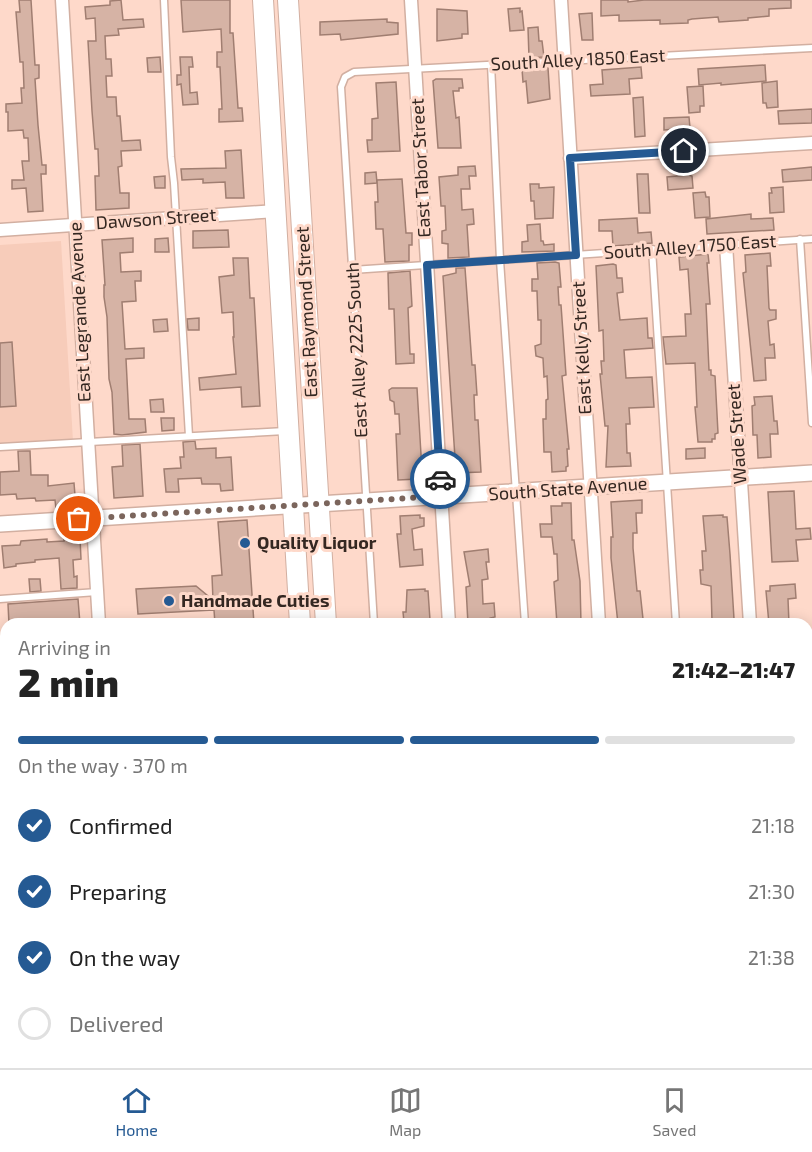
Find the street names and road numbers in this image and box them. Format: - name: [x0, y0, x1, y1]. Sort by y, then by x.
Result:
- street label: South Alley 1850 East: [490, 43, 666, 75]
- street label: East Tabor Street: [405, 98, 435, 238]
- street label: Dawson Street: [95, 203, 217, 233]
- street label: East Legrande Avenue: [63, 221, 95, 403]
- street label: East Raymond Street: [291, 226, 321, 398]
- street label: South Alley 1750 East: [603, 229, 777, 263]
- street label: East Alley 2225 South: [340, 262, 372, 439]
- street label: East Kelly Street: [567, 281, 595, 415]
- street label: Wade Street: [722, 383, 750, 485]
- street label: South State Avenue: [488, 471, 648, 505]

